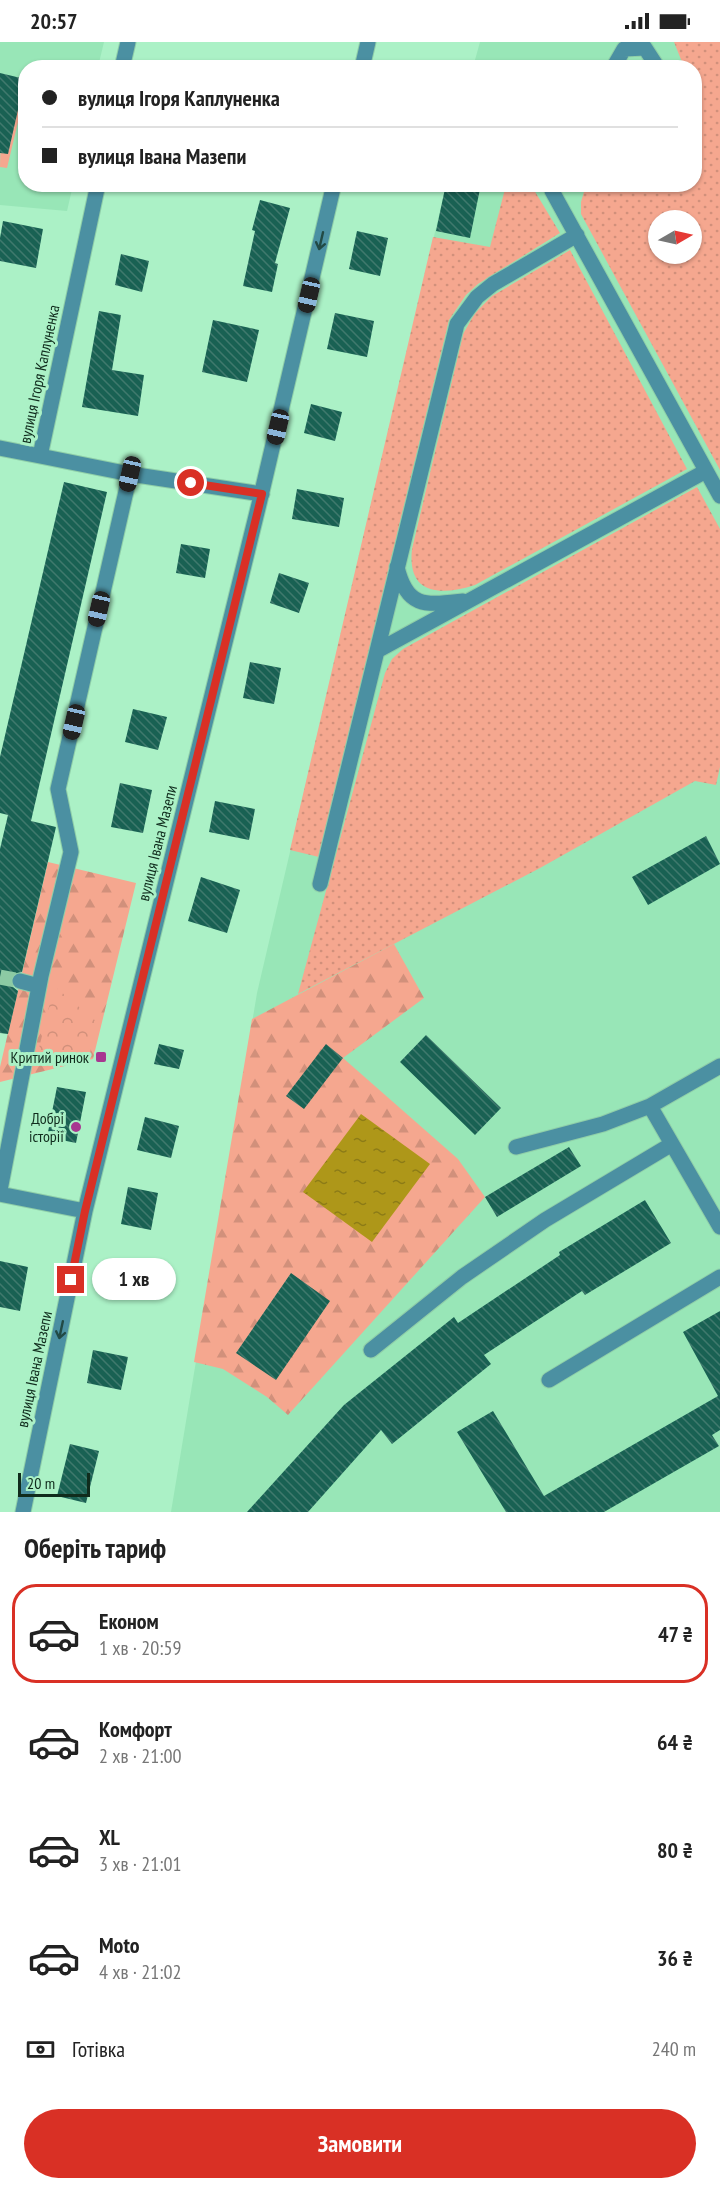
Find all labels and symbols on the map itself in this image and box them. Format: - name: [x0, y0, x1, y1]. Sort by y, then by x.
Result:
- north arrow: [648, 210, 702, 264]
- one-way arrow: [315, 231, 326, 251]
- car: [296, 275, 322, 315]
- street label: вулиця Ігоря Каплуненка: [15, 303, 63, 445]
- car: [265, 407, 291, 447]
- car: [117, 454, 143, 494]
- route start: [177, 469, 204, 496]
- car: [86, 589, 112, 629]
- car: [61, 702, 87, 742]
- street label: вулиця Івана Мазепи: [133, 783, 181, 903]
- place label: Критий ринок: [11, 1047, 90, 1067]
- marker: Критий ринок: [94, 1050, 108, 1064]
- place label: Добрі історії: [29, 1108, 64, 1146]
- marker: Добрі історії: [69, 1120, 83, 1134]
- callout: 1 хв: [92, 1259, 176, 1301]
- route end: [57, 1266, 84, 1293]
- street label: вулиця Івана Мазепи: [12, 1309, 56, 1429]
- one-way arrow: [54, 1320, 66, 1339]
- scale bar: [18, 1470, 90, 1498]

